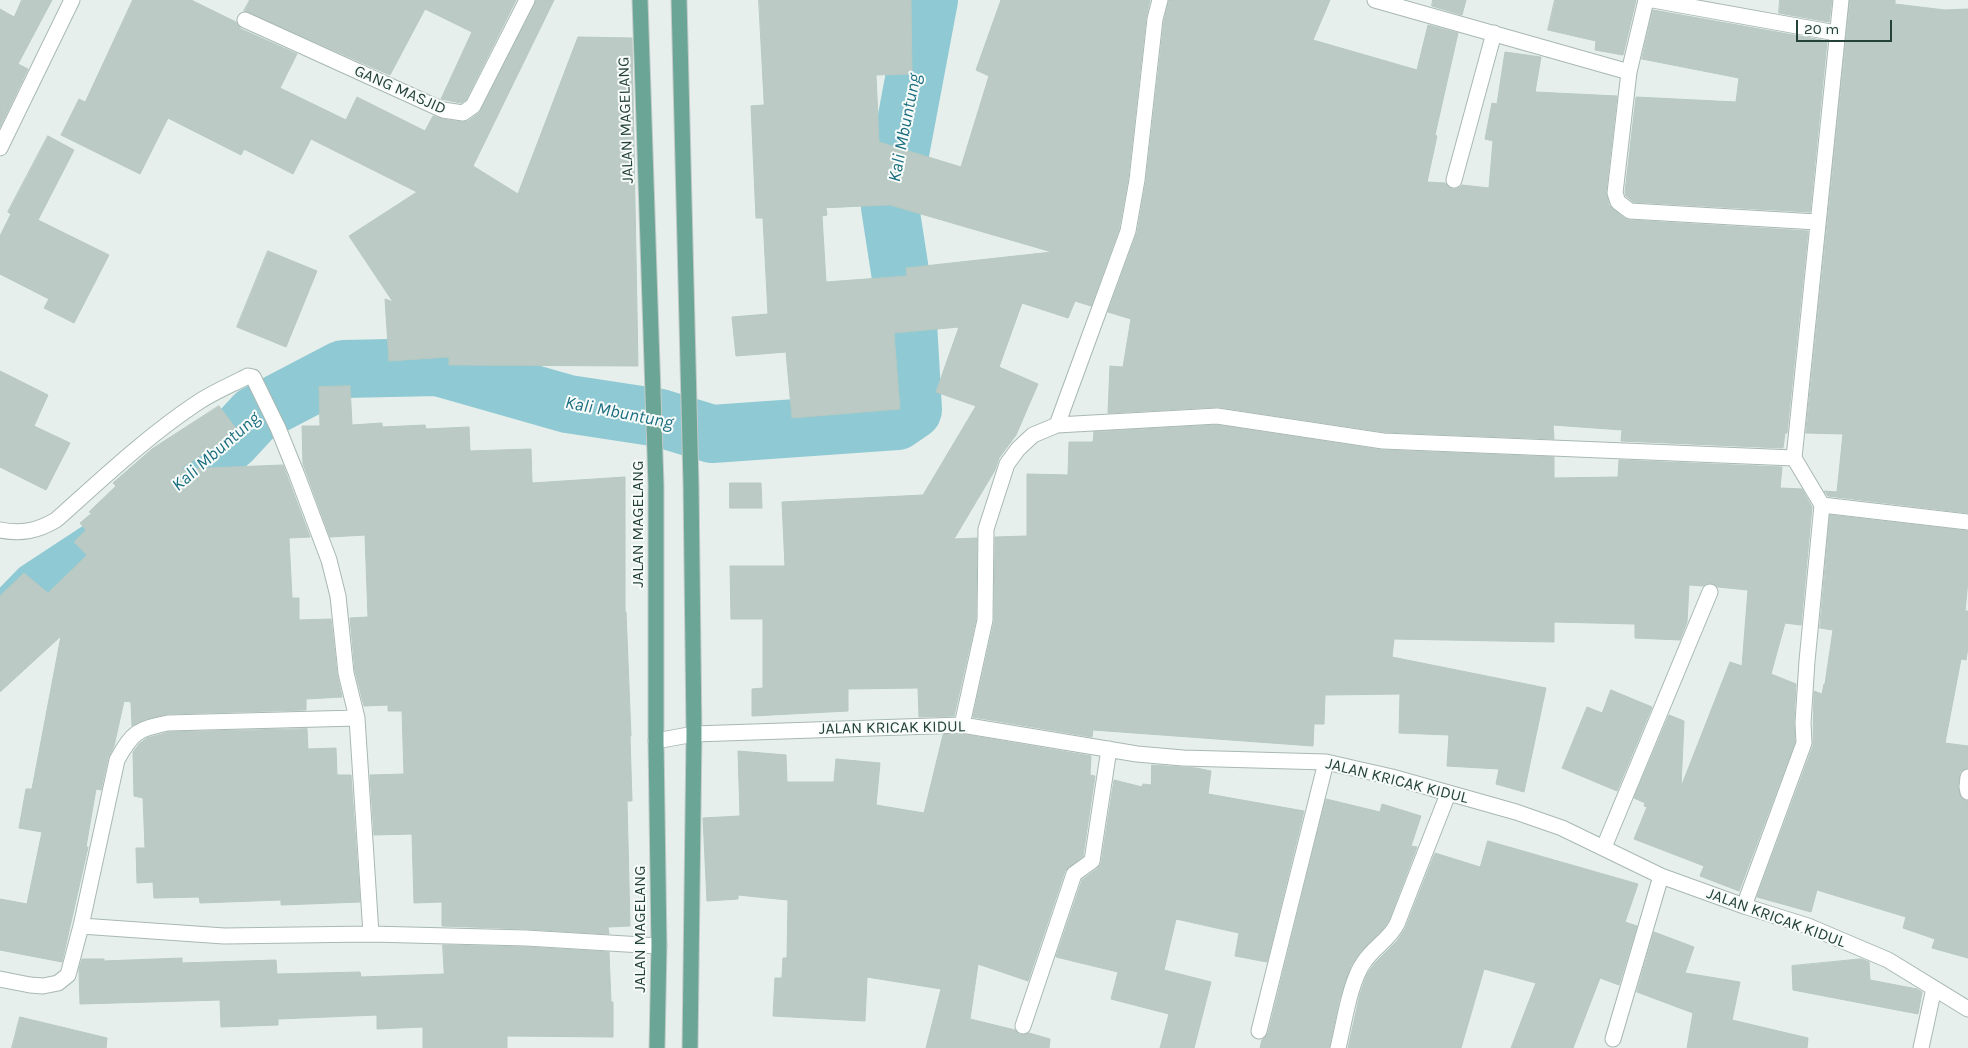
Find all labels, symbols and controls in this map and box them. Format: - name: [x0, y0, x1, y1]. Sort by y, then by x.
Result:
- scale bar: [1798, 10, 1894, 42]
- text: 20 m: [1804, 20, 1839, 38]
- street label: JALAN MAGELANG: [614, 56, 638, 184]
- street label: GANG MASJID: [351, 61, 449, 119]
- water label: Kali Mbuntung: [884, 72, 926, 184]
- water label: Kali Mbuntung: [563, 392, 675, 434]
- water label: Kali Mbuntung: [167, 408, 265, 496]
- street label: JALAN MAGELANG: [628, 460, 648, 588]
- street label: JALAN KRICAK KIDUL: [819, 717, 965, 739]
- street label: JALAN KRICAK KIDUL: [1324, 754, 1470, 808]
- street label: JALAN MAGELANG: [630, 865, 650, 993]
- street label: JALAN KRICAK KIDUL: [1704, 884, 1848, 952]

